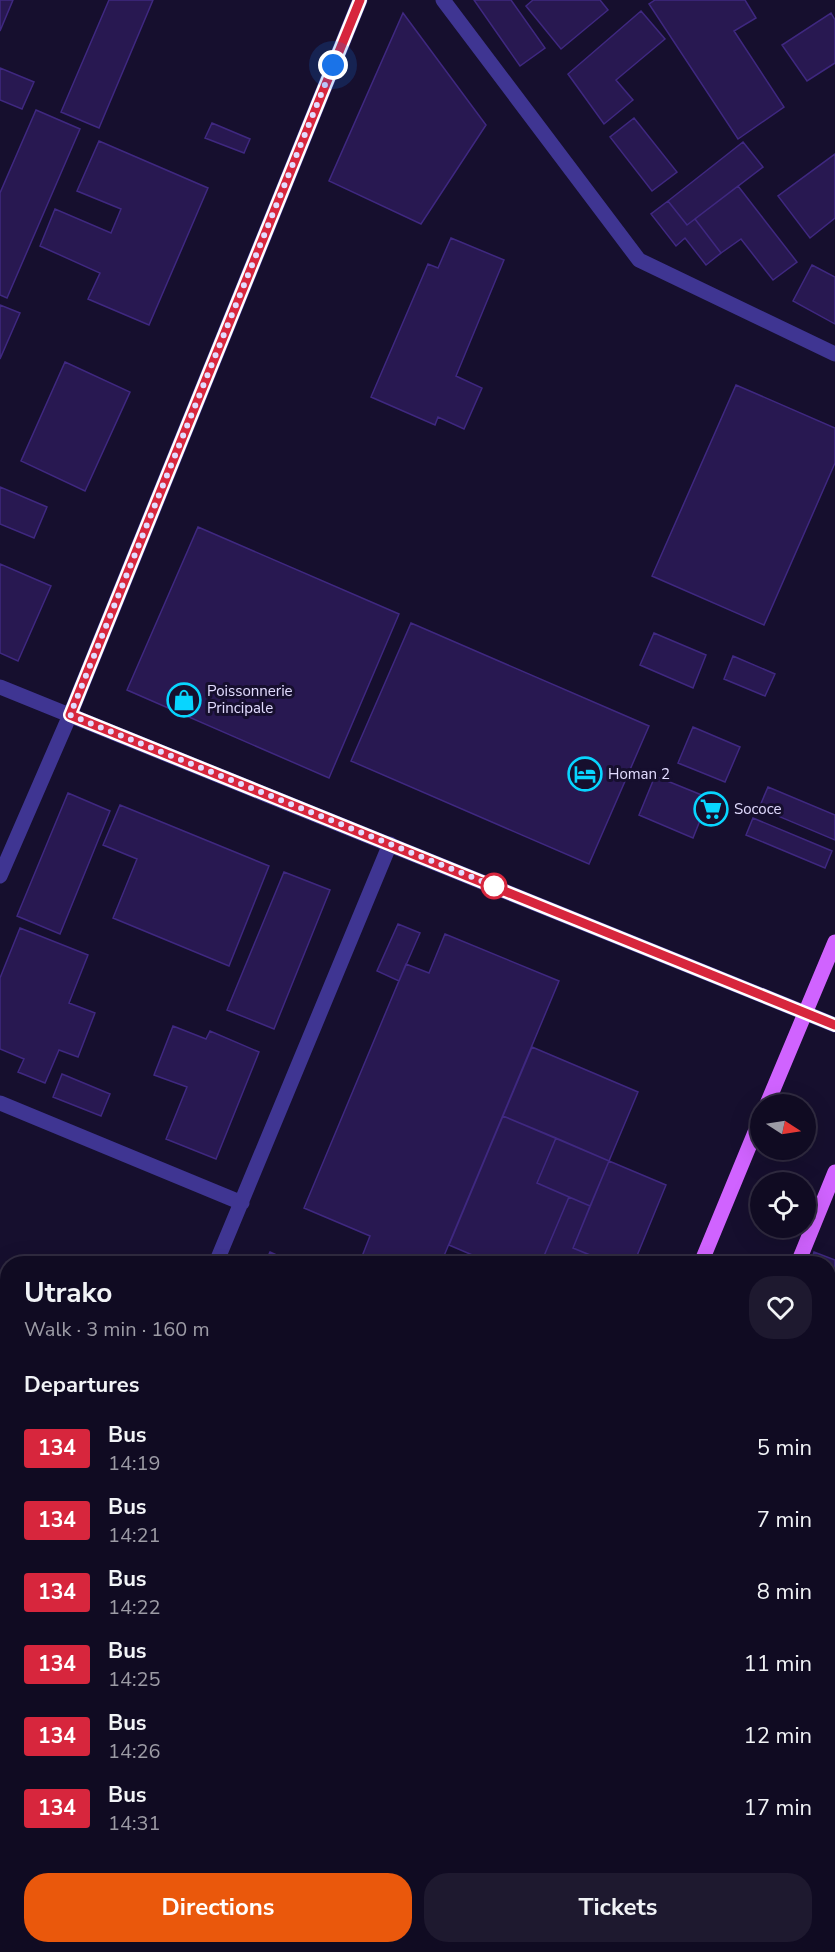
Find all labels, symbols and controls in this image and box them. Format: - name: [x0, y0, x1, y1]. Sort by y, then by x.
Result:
- your location: [318, 50, 348, 80]
- place label: Poissonnerie Principale: [207, 681, 293, 718]
- shop icon: Poissonnerie Principale: [166, 682, 202, 718]
- hotel icon: Homan 2: [567, 756, 603, 792]
- place label: Homan 2: [608, 764, 670, 784]
- supermarket icon: Sococe: [693, 791, 729, 827]
- place label: Sococe: [734, 799, 781, 819]
- unlabelled marker: [481, 873, 507, 899]
- north arrow: [750, 1094, 816, 1160]
- map controls: [750, 1094, 816, 1238]
- button: locate: [750, 1172, 816, 1238]
- text: Utrako: [24, 1274, 112, 1312]
- button: heart: [749, 1276, 812, 1339]
- text: Walk · 3 min · 160 m: [24, 1316, 210, 1343]
- text: Departures: [24, 1370, 139, 1400]
- text: Bus: [108, 1420, 147, 1450]
- text: 5 min: [757, 1433, 812, 1463]
- text: 134: [38, 1434, 76, 1462]
- text: 14:19: [108, 1450, 161, 1477]
- text: Bus: [108, 1492, 147, 1522]
- text: 7 min: [757, 1505, 812, 1535]
- text: 134: [38, 1506, 76, 1534]
- text: 14:21: [108, 1522, 161, 1549]
- text: Bus: [108, 1564, 147, 1594]
- text: 8 min: [757, 1577, 812, 1607]
- text: 134: [38, 1578, 76, 1606]
- text: 14:22: [108, 1594, 161, 1621]
- text: Bus: [108, 1636, 147, 1666]
- text: 11 min: [744, 1649, 812, 1679]
- text: 134: [38, 1650, 76, 1678]
- text: 14:25: [108, 1666, 161, 1693]
- text: Bus: [108, 1708, 147, 1738]
- text: 12 min: [744, 1721, 812, 1751]
- text: 134: [38, 1722, 76, 1750]
- text: 14:26: [108, 1738, 161, 1765]
- text: Bus: [108, 1780, 147, 1810]
- text: 17 min: [744, 1793, 812, 1823]
- text: 134: [38, 1794, 76, 1822]
- text: 14:31: [108, 1810, 161, 1837]
- button: Directions: [24, 1873, 412, 1942]
- button: Tickets: [424, 1873, 812, 1942]

